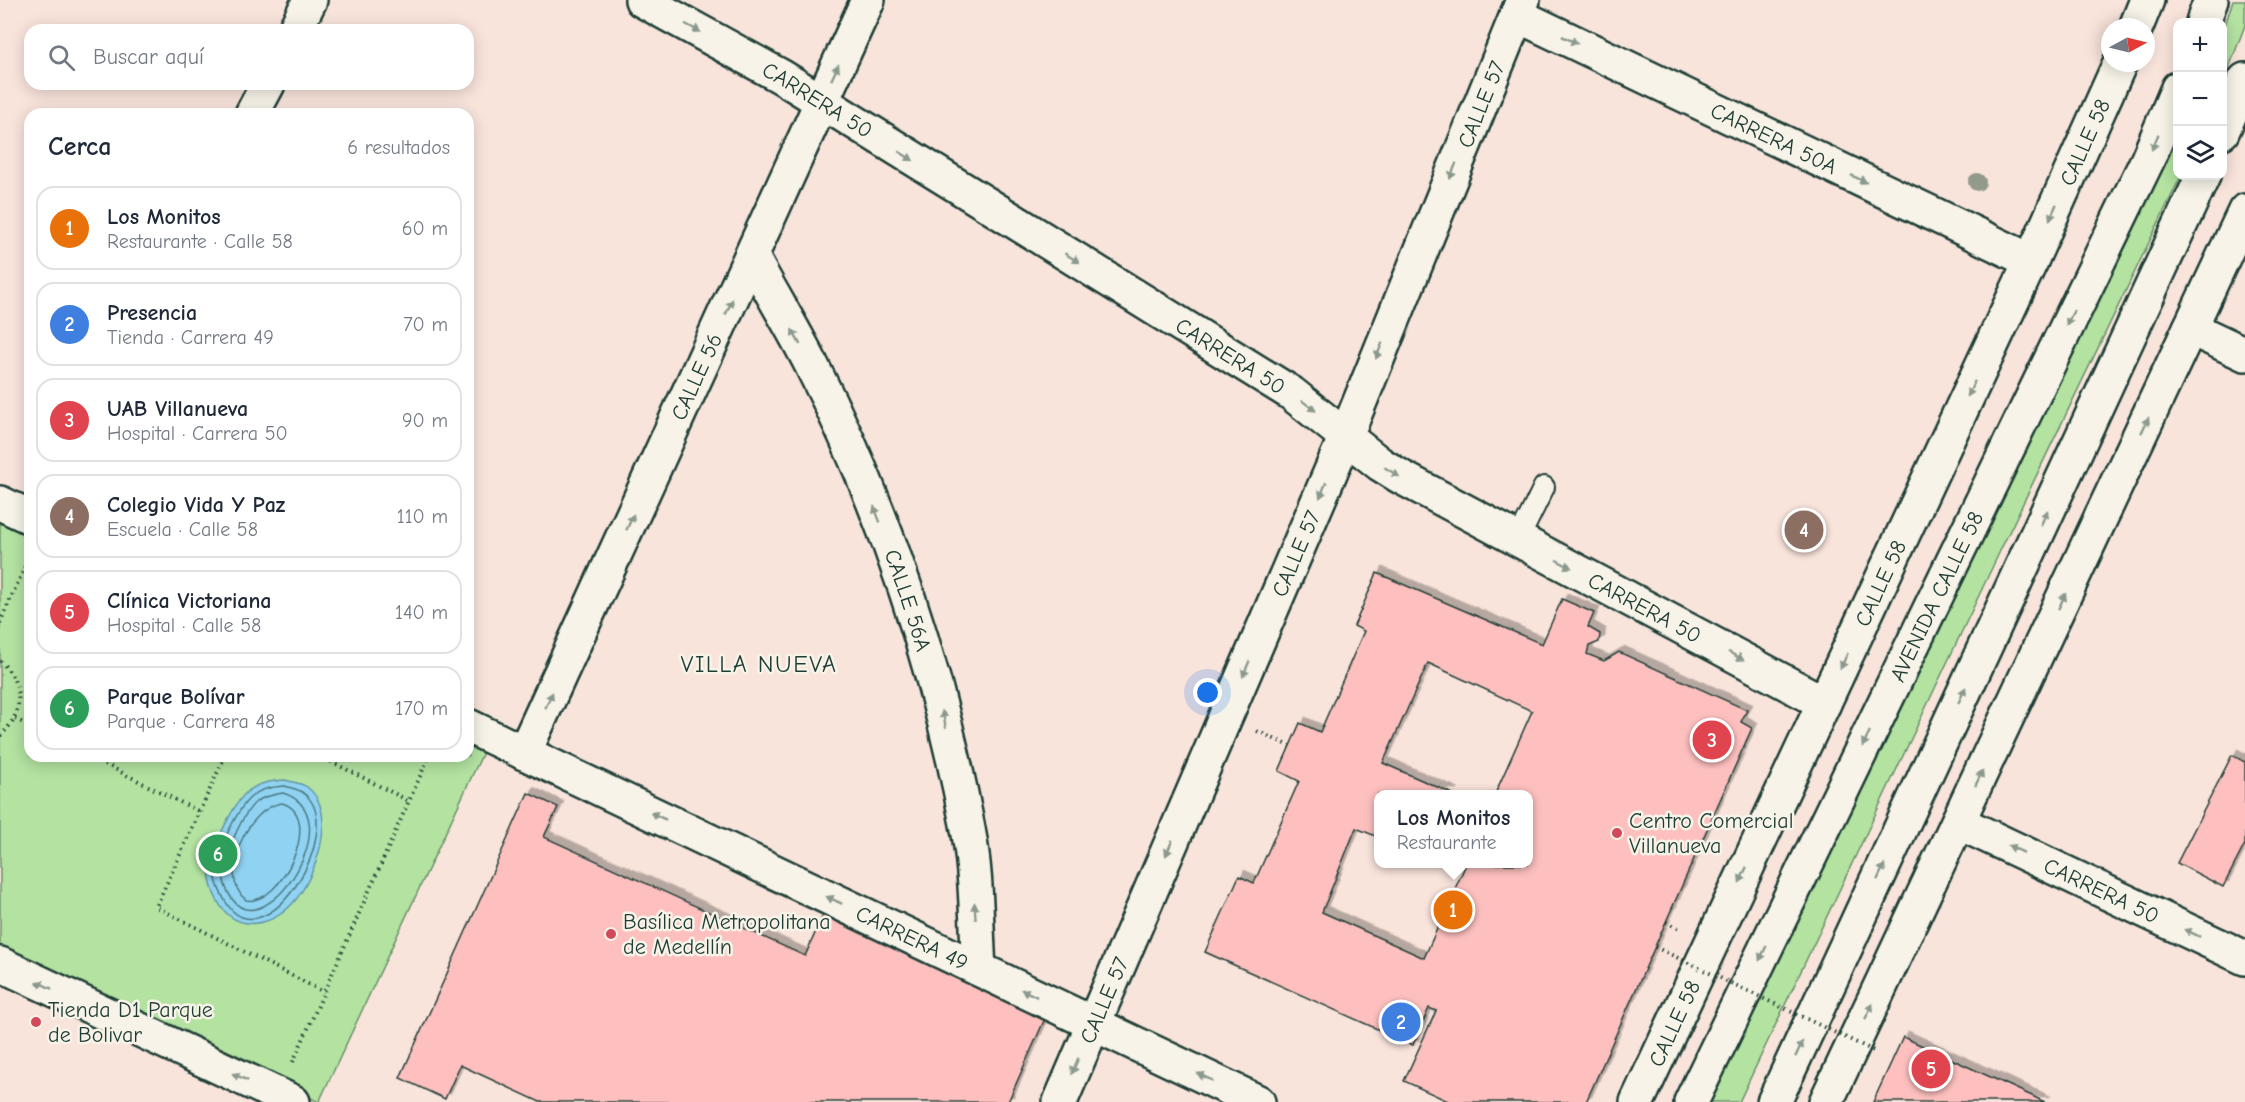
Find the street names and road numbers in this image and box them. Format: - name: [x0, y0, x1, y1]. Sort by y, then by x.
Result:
- street label: CARRERA 50: [758, 57, 877, 144]
- street label: CALLE 57: [1452, 57, 1511, 152]
- street label: CALLE 58: [2055, 95, 2116, 190]
- street label: CARRERA 50A: [1706, 98, 1841, 180]
- street label: CARRERA 50: [1171, 313, 1290, 400]
- street label: CALLE 56: [666, 329, 728, 424]
- street label: CALLE 57: [1267, 506, 1327, 601]
- street label: AVENIDA CALLE 58: [1885, 507, 1989, 686]
- street label: CALLE 58: [1850, 536, 1912, 631]
- street label: CALLE 56A: [879, 546, 936, 655]
- street label: CARRERA 50: [1583, 567, 1705, 649]
- street label: CARRERA 50: [2039, 853, 2163, 929]
- street label: CARRERA 49: [851, 901, 972, 976]
- street label: CALLE 57: [1075, 953, 1135, 1047]
- street label: CALLE 58: [1643, 976, 1706, 1071]

